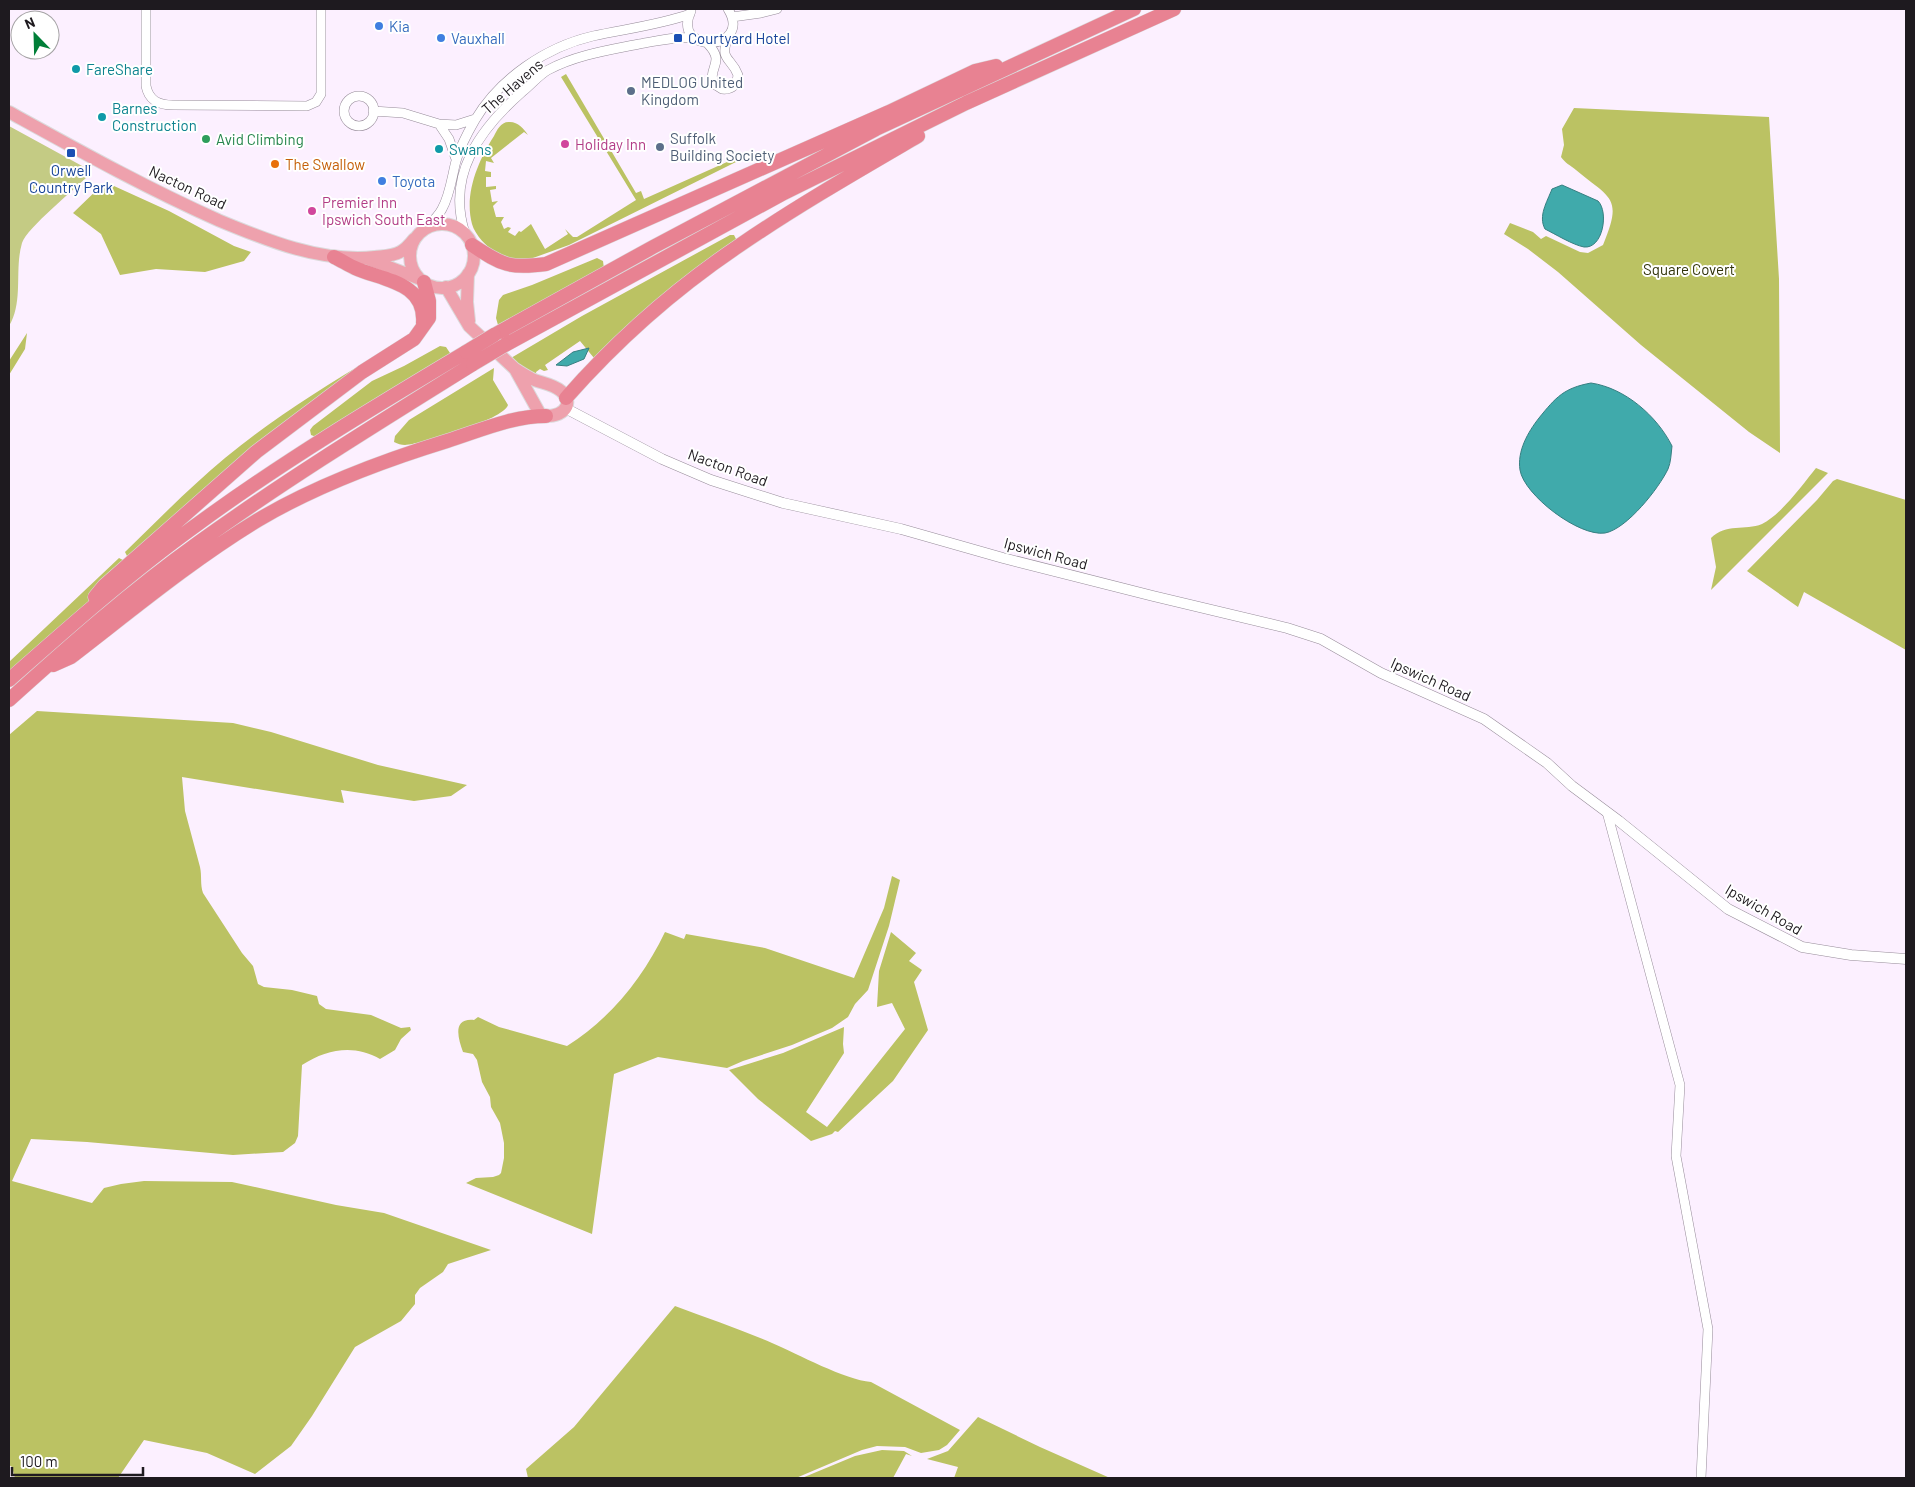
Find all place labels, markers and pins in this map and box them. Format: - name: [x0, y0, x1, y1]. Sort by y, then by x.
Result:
- place label: Kia: [389, 17, 410, 35]
- marker: Kia: [373, 20, 385, 32]
- place label: Vauxhall: [451, 29, 505, 47]
- place label: Courtyard Hotel: [688, 29, 790, 47]
- marker: Vauxhall: [435, 32, 447, 44]
- marker: Courtyard Hotel: [672, 32, 684, 44]
- place label: FareShare: [86, 60, 153, 78]
- marker: FareShare: [70, 63, 82, 75]
- place label: MEDLOG United Kingdom: [641, 73, 743, 108]
- marker: MEDLOG United Kingdom: [625, 85, 637, 97]
- place label: Barnes Construction: [112, 99, 197, 134]
- marker: Barnes Construction: [96, 111, 108, 123]
- place label: Suffolk Building Society: [670, 129, 775, 164]
- place label: Avid Climbing: [216, 130, 304, 148]
- marker: Avid Climbing: [200, 133, 212, 145]
- place label: Holiday Inn: [575, 135, 646, 153]
- marker: Holiday Inn: [559, 138, 571, 150]
- place label: Swans: [449, 140, 491, 158]
- marker: Suffolk Building Society: [654, 141, 666, 153]
- marker: Swans: [433, 143, 445, 155]
- marker: Orwell Country Park: [65, 147, 77, 159]
- place label: The Swallow: [285, 155, 365, 173]
- marker: The Swallow: [269, 158, 281, 170]
- place label: Orwell Country Park: [29, 161, 114, 196]
- place label: Toyota: [392, 172, 435, 190]
- marker: Toyota: [376, 175, 388, 187]
- place label: Premier Inn Ipswich South East: [322, 193, 445, 228]
- marker: Premier Inn Ipswich South East: [306, 205, 318, 217]

